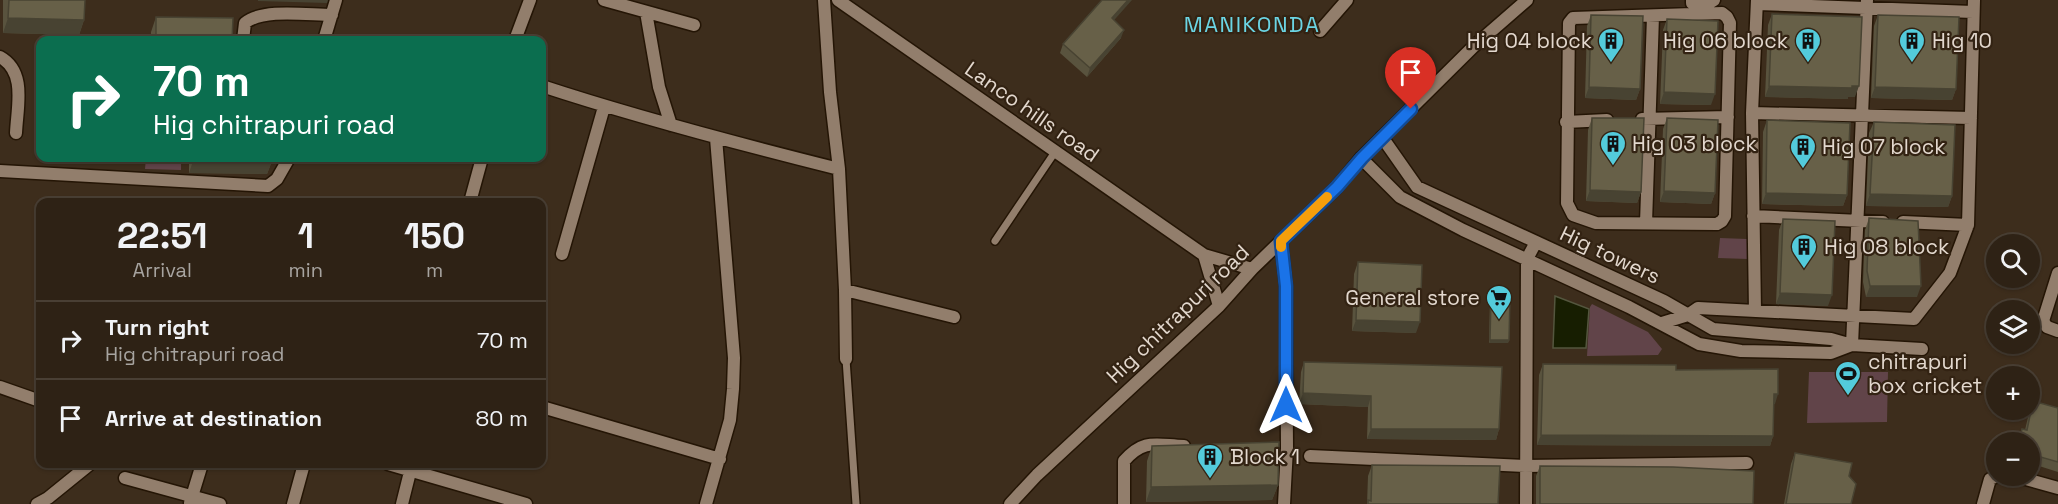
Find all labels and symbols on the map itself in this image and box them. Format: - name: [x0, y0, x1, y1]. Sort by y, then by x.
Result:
- district label: MANIKONDA: [1184, 10, 1320, 38]
- building icon: Hig 04 block: [1596, 26, 1626, 64]
- building icon: Hig 06 block: [1793, 26, 1823, 64]
- building icon: Hig 10: [1897, 26, 1927, 64]
- place label: Hig 04 block: [1467, 27, 1592, 54]
- place label: Hig 06 block: [1663, 27, 1788, 54]
- place label: Hig 10: [1932, 27, 1992, 54]
- pin: [1385, 47, 1436, 109]
- street label: Lanco hills road: [960, 55, 1105, 168]
- building icon: Hig 03 block: [1598, 129, 1628, 167]
- place label: Hig 03 block: [1632, 130, 1757, 157]
- building icon: Hig 07 block: [1788, 132, 1818, 170]
- place label: Hig 07 block: [1822, 133, 1946, 160]
- street label: Hig towers: [1556, 220, 1665, 290]
- building icon: Hig 08 block: [1789, 232, 1819, 270]
- place label: Hig 08 block: [1824, 233, 1949, 260]
- street label: Hig chitrapuri road: [1101, 239, 1255, 389]
- supermarket icon: General store: [1484, 283, 1514, 321]
- place label: General store: [1345, 284, 1480, 311]
- place label: chitrapuri box cricket: [1868, 348, 1982, 399]
- sports icon: chitrapuri box cricket: [1833, 359, 1863, 397]
- position arrow: [1254, 373, 1318, 437]
- building icon: Block 1: [1195, 442, 1225, 480]
- place label: Block 1: [1230, 443, 1300, 470]

